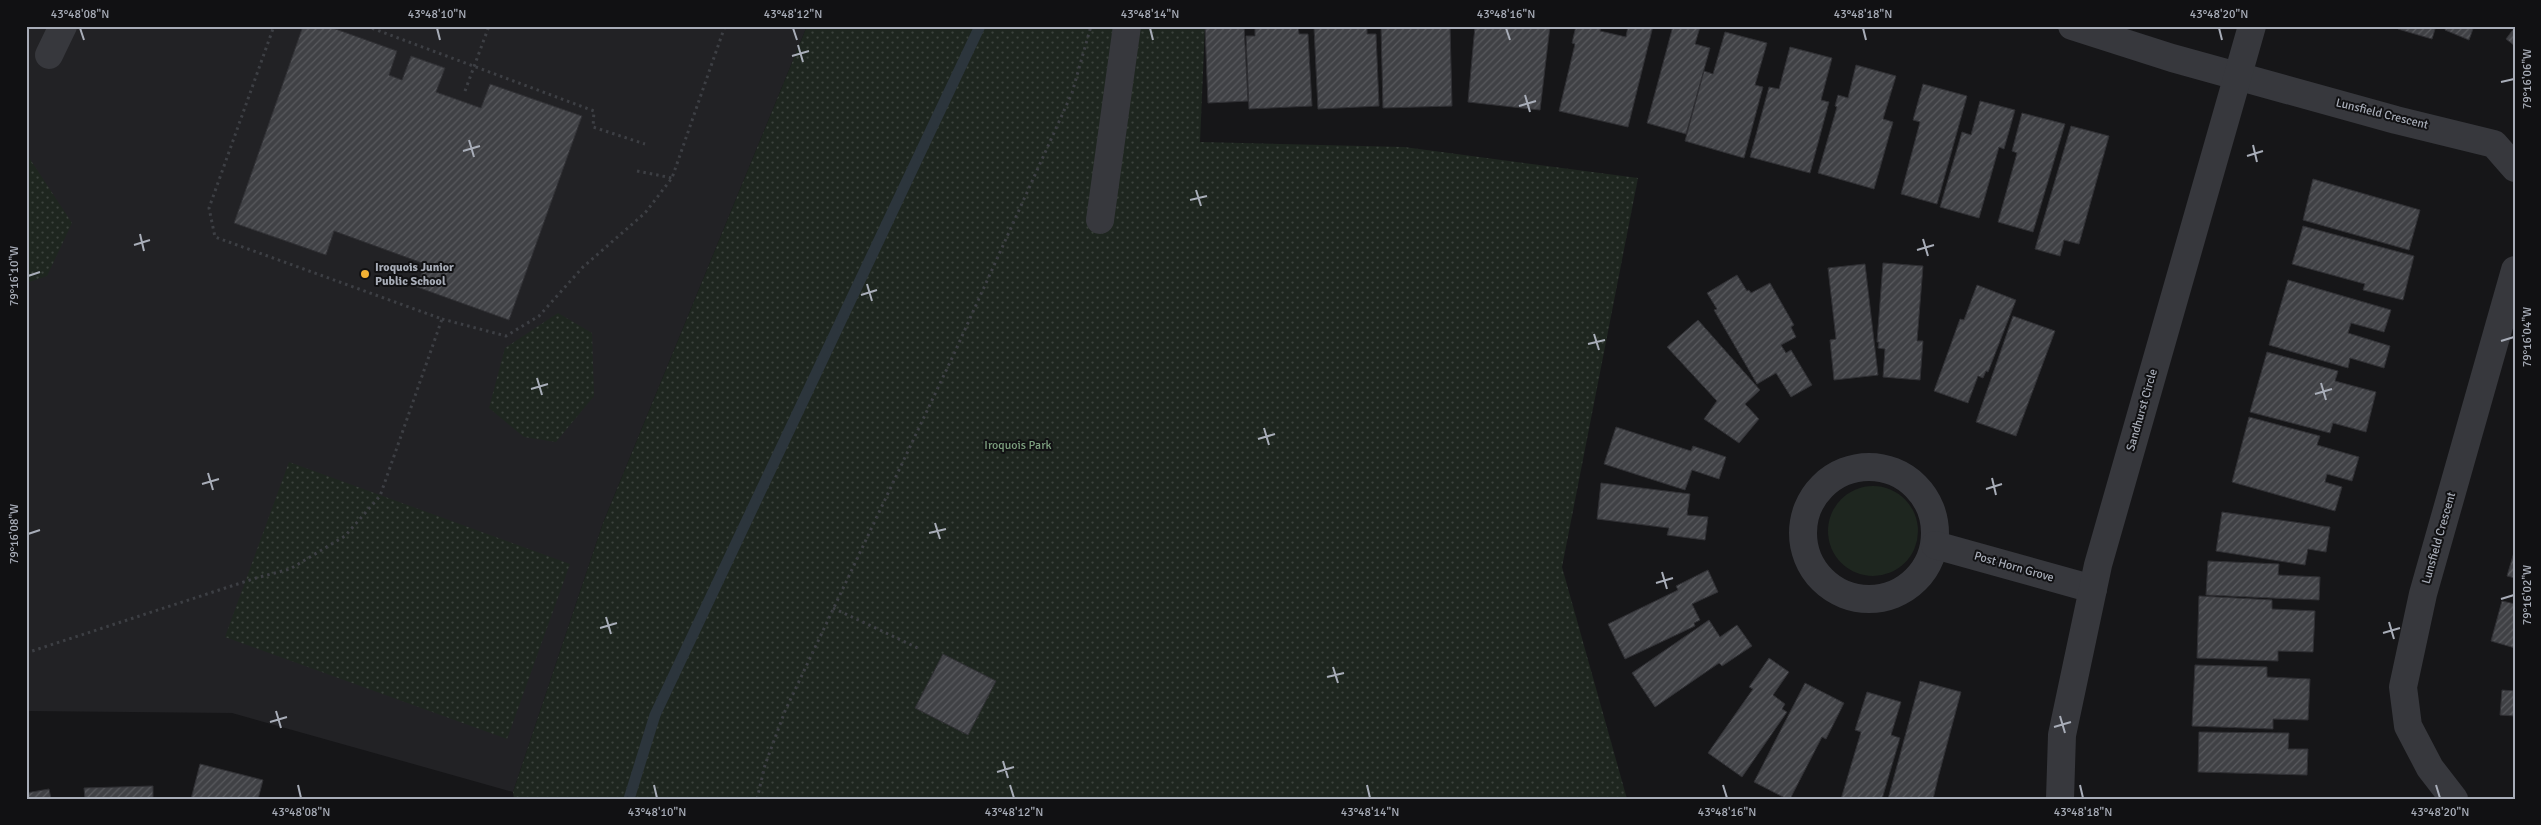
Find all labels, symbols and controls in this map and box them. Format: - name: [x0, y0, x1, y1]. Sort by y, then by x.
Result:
- text: 43°48'08"N: [51, 7, 109, 22]
- text: 43°48'10"N: [408, 7, 466, 22]
- text: 43°48'12"N: [764, 7, 822, 22]
- text: 43°48'14"N: [1121, 7, 1179, 22]
- text: 43°48'16"N: [1477, 7, 1535, 22]
- text: 43°48'18"N: [1834, 7, 1892, 22]
- text: 43°48'20"N: [2190, 7, 2248, 22]
- text: 79°16'06"W: [2520, 49, 2535, 109]
- street label: Lunsfield Crescent: [2334, 95, 2430, 133]
- text: 79°16'10"W: [7, 246, 22, 306]
- place label: Iroquois Junior Public School: [375, 260, 454, 289]
- marker: Iroquois Junior Public School: [359, 268, 371, 280]
- text: 79°16'04"W: [2520, 307, 2535, 367]
- street label: Sandhurst Circle: [2123, 367, 2161, 453]
- park label: Iroquois Park: [984, 438, 1052, 453]
- street label: Lunsfield Crescent: [2419, 490, 2459, 586]
- text: 79°16'08"W: [7, 504, 22, 564]
- street label: Post Horn Grove: [1972, 548, 2056, 586]
- text: 79°16'02"W: [2520, 565, 2535, 625]
- text: 43°48'08"N: [272, 805, 330, 820]
- text: 43°48'10"N: [628, 805, 686, 820]
- text: 43°48'12"N: [985, 805, 1043, 820]
- text: 43°48'14"N: [1341, 805, 1399, 820]
- text: 43°48'16"N: [1698, 805, 1756, 820]
- text: 43°48'18"N: [2054, 805, 2112, 820]
- text: 43°48'20"N: [2411, 805, 2469, 820]

